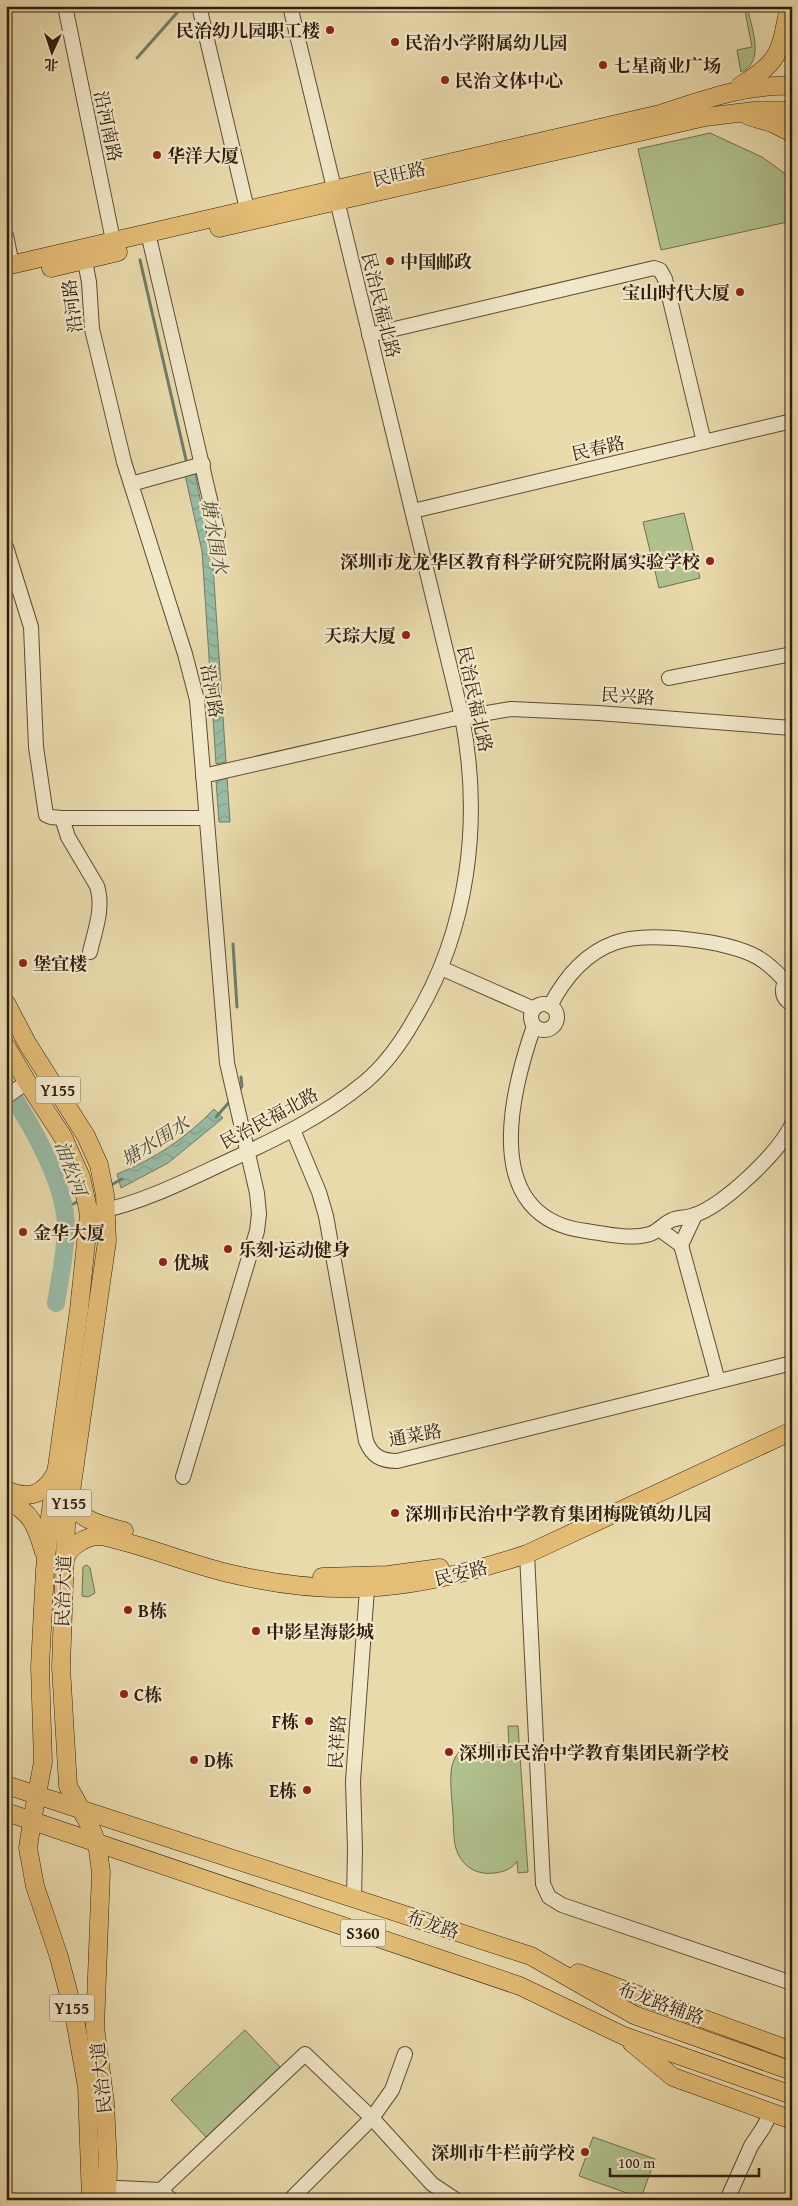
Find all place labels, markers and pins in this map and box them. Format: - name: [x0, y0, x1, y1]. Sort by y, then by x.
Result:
- place label: 民治幼儿园职工楼: [176, 17, 320, 44]
- marker: 民治幼儿园职工楼: [324, 24, 336, 36]
- place label: 民治小学附属幼儿园: [405, 29, 567, 56]
- marker: 民治小学附属幼儿园: [389, 36, 401, 48]
- place label: 七星商业广场: [613, 52, 721, 79]
- marker: 七星商业广场: [597, 59, 609, 71]
- place label: 民治文体中心: [455, 67, 563, 94]
- marker: 民治文体中心: [439, 74, 451, 86]
- place label: 华洋大厦: [167, 142, 239, 169]
- marker: 华洋大厦: [151, 149, 163, 161]
- place label: 中国邮政: [400, 248, 472, 275]
- marker: 中国邮政: [384, 255, 396, 267]
- place label: 宝山时代大厦: [622, 279, 730, 306]
- marker: 宝山时代大厦: [734, 286, 746, 298]
- place label: 深圳市龙龙华区教育科学研究院附属实验学校: [340, 548, 700, 575]
- marker: 深圳市龙龙华区教育科学研究院附属实验学校: [704, 555, 716, 567]
- place label: 天琮大厦: [324, 622, 396, 649]
- marker: 天琮大厦: [400, 629, 412, 641]
- place label: 堡宜楼: [33, 950, 87, 977]
- marker: 堡宜楼: [17, 957, 29, 969]
- place label: 金华大厦: [33, 1219, 105, 1246]
- marker: 金华大厦: [17, 1226, 29, 1238]
- place label: 乐刻·运动健身: [238, 1236, 350, 1263]
- marker: 乐刻·运动健身: [222, 1243, 234, 1255]
- place label: 优城: [173, 1249, 209, 1276]
- marker: 优城: [157, 1256, 169, 1268]
- place label: 深圳市民治中学教育集团梅陇镇幼儿园: [405, 1500, 711, 1527]
- marker: 深圳市民治中学教育集团梅陇镇幼儿园: [389, 1507, 401, 1519]
- place label: B栋: [138, 1597, 167, 1624]
- marker: B栋: [122, 1604, 134, 1616]
- place label: 中影星海影城: [266, 1618, 374, 1645]
- marker: 中影星海影城: [250, 1625, 262, 1637]
- place label: C栋: [134, 1681, 162, 1708]
- marker: C栋: [118, 1688, 130, 1700]
- place label: F栋: [272, 1708, 299, 1735]
- marker: F栋: [303, 1715, 315, 1727]
- place label: 深圳市民治中学教育集团民新学校: [459, 1739, 729, 1766]
- marker: 深圳市民治中学教育集团民新学校: [443, 1746, 455, 1758]
- place label: D栋: [204, 1747, 234, 1774]
- marker: D栋: [188, 1754, 200, 1766]
- place label: E栋: [269, 1777, 297, 1804]
- marker: E栋: [301, 1784, 313, 1796]
- place label: 深圳市牛栏前学校: [431, 2139, 575, 2166]
- marker: 深圳市牛栏前学校: [579, 2146, 591, 2158]

